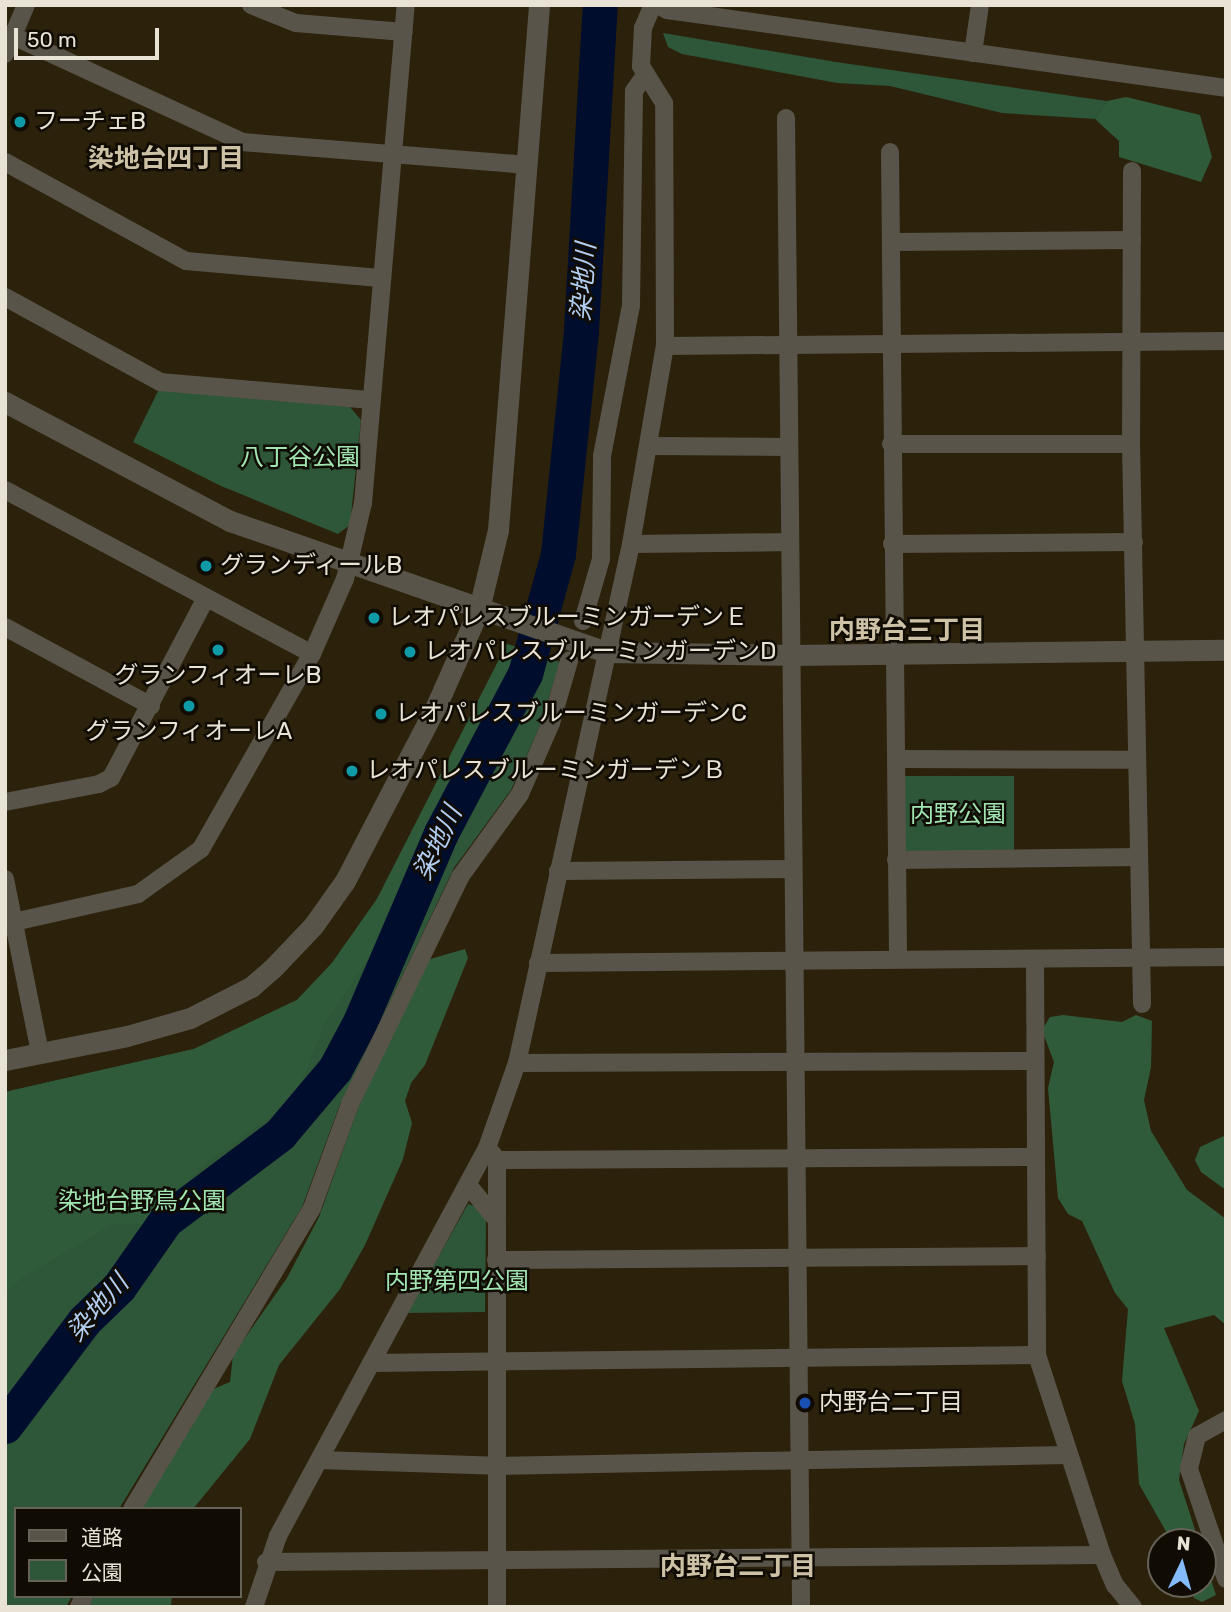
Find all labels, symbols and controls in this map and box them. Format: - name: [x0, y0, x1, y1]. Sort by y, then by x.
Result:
- scale bar: [18, 14, 163, 58]
- text: 50 m: [27, 27, 77, 52]
- place label: フーチェB: [34, 108, 146, 136]
- marker: フーチェB: [12, 114, 28, 130]
- district label: 染地台四丁目: [88, 143, 244, 175]
- water label: 染地川: [566, 242, 602, 322]
- park label: 八丁谷公園: [240, 444, 360, 472]
- place label: グランディールB: [220, 552, 404, 580]
- marker: グランディールB: [198, 558, 214, 574]
- place label: レオパレスブルーミンガーデンＥ: [388, 604, 748, 632]
- marker: レオパレスブルーミンガーデンＥ: [366, 610, 382, 626]
- district label: 内野台三丁目: [829, 615, 985, 647]
- place label: レオパレスブルーミンガーデンD: [424, 638, 777, 666]
- marker: グランフィオーレB: [210, 642, 226, 658]
- marker: レオパレスブルーミンガーデンD: [402, 644, 418, 660]
- place label: グランフィオーレB: [114, 662, 322, 690]
- marker: グランフィオーレA: [181, 698, 197, 714]
- place label: レオパレスブルーミンガーデンC: [395, 700, 747, 728]
- marker: レオパレスブルーミンガーデンC: [373, 706, 389, 722]
- place label: グランフィオーレA: [85, 718, 293, 746]
- place label: レオパレスブルーミンガーデンＢ: [366, 757, 726, 785]
- marker: レオパレスブルーミンガーデンＢ: [344, 763, 360, 779]
- water label: 染地川: [407, 801, 469, 885]
- park label: 内野公園: [910, 801, 1006, 829]
- park label: 染地台野鳥公園: [58, 1188, 226, 1216]
- water label: 染地川: [61, 1268, 135, 1348]
- park label: 内野第四公園: [385, 1268, 529, 1296]
- place label: 内野台二丁目: [819, 1389, 963, 1417]
- marker: 内野台二丁目: [797, 1395, 813, 1411]
- legend: [14, 1507, 242, 1598]
- text: 道路: [81, 1525, 123, 1550]
- north arrow: [1147, 1528, 1217, 1598]
- text: N: [1176, 1532, 1192, 1556]
- district label: 内野台二丁目: [660, 1551, 816, 1583]
- text: 公園: [81, 1560, 123, 1585]

